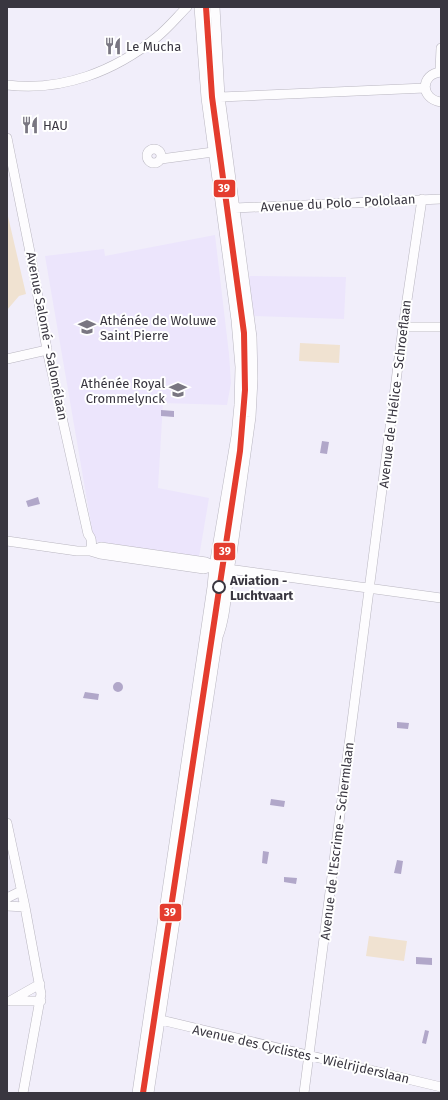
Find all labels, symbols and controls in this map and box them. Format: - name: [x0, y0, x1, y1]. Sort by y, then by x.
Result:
- restaurant icon: Le Mucha: [103, 36, 123, 56]
- place label: Le Mucha: [126, 39, 181, 54]
- restaurant icon: HAU: [20, 115, 40, 135]
- place label: HAU: [43, 118, 68, 133]
- line badge: 39: [213, 179, 236, 198]
- text: 39: [217, 182, 230, 195]
- street label: Avenue du Polo - Pololaan: [260, 191, 416, 215]
- street label: Avenue Salomé - Salomélaan: [23, 250, 71, 422]
- street label: Avenue de l'Hélice - Schroeflaan: [376, 299, 414, 489]
- place label: Athénée de Woluwe Saint Pierre: [100, 313, 216, 343]
- school or university icon: Athénée de Woluwe Saint Pierre: [77, 317, 97, 337]
- place label: Athénée Royal Crommelynck: [81, 376, 165, 406]
- school or university icon: Athénée Royal Crommelynck: [168, 380, 188, 400]
- line badge: 39: [213, 542, 236, 561]
- text: 39: [218, 545, 231, 558]
- place label: Aviation - Luchtvaart: [229, 573, 294, 603]
- marker: Aviation - Luchtvaart: [212, 580, 226, 594]
- street label: Avenue de l'Escrime - Schermlaan: [317, 741, 357, 941]
- line badge: 39: [159, 903, 182, 922]
- text: 39: [163, 906, 176, 919]
- street label: Avenue des Cyclistes - Wielrijderslaan: [191, 1022, 411, 1086]

